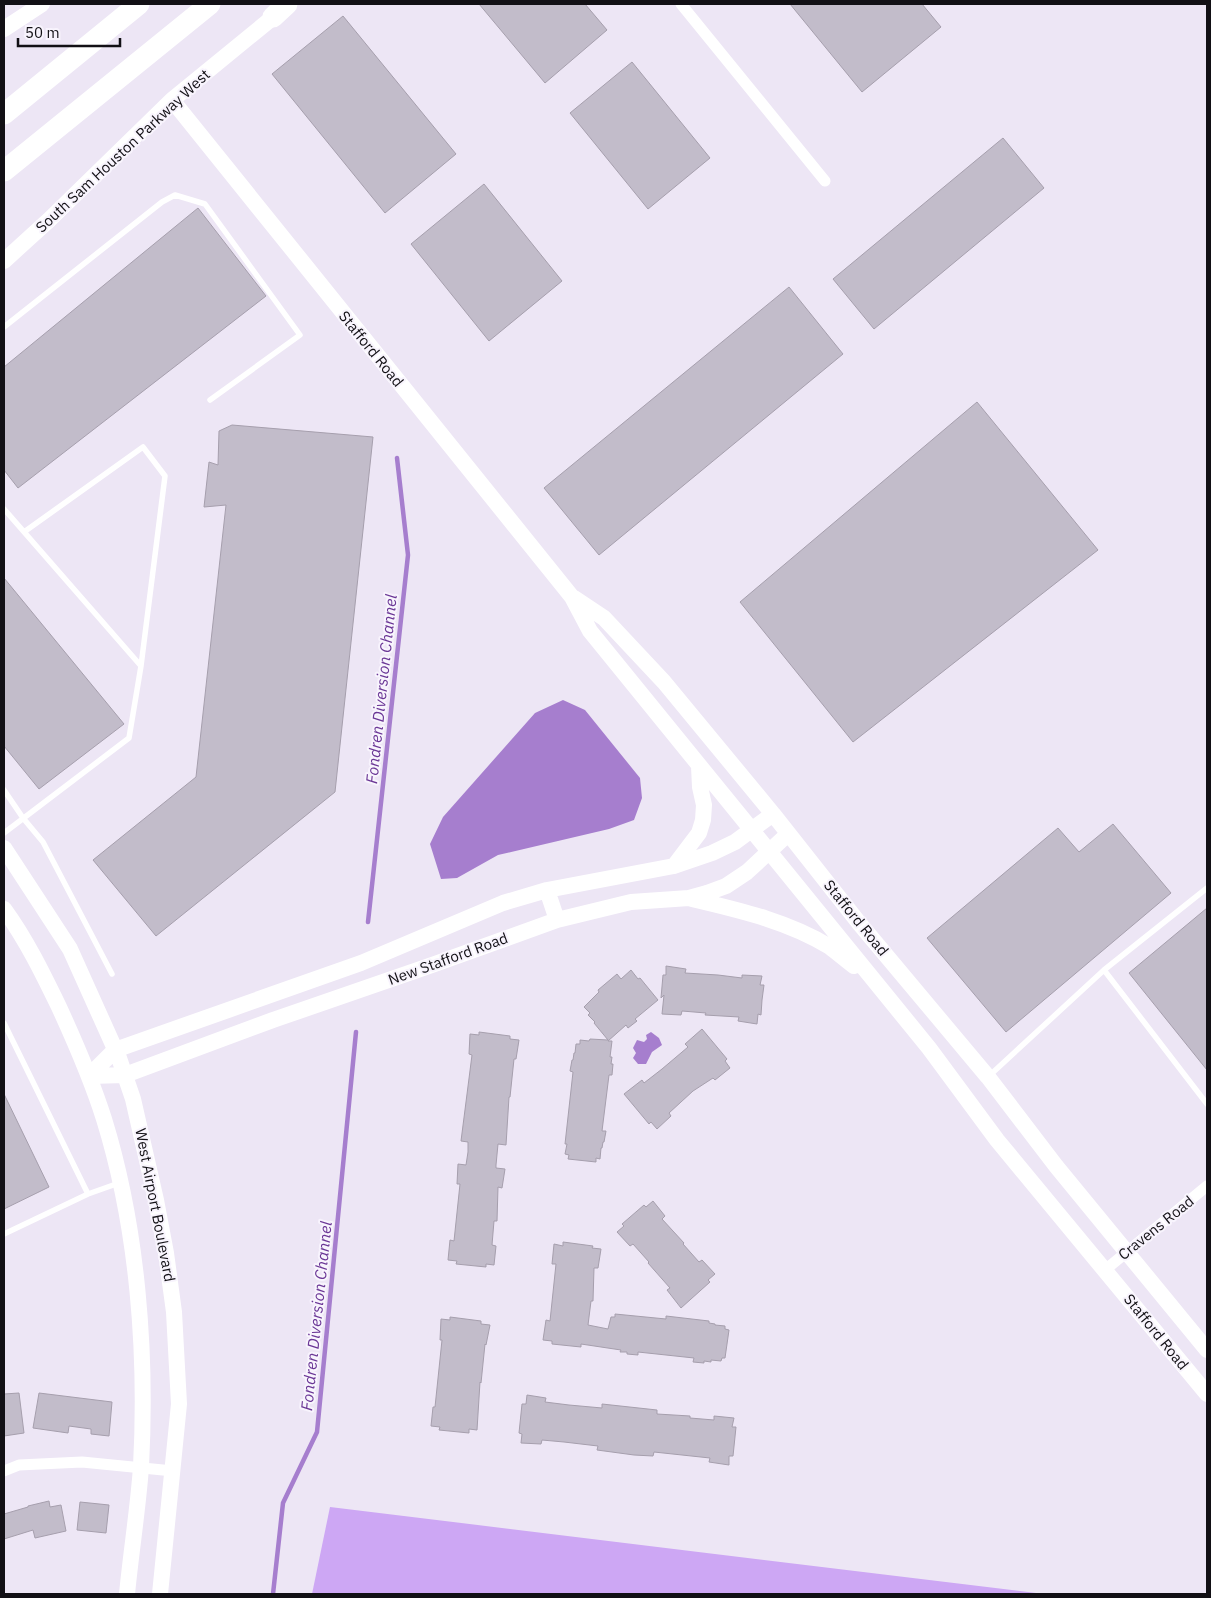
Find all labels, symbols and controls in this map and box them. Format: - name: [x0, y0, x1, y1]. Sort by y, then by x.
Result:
- scale bar: [18, 15, 120, 47]
- text: 50 m: [25, 23, 60, 42]
- street label: South Sam Houston Parkway West: [32, 65, 214, 236]
- street label: Stafford Road: [335, 307, 408, 390]
- water label: Fondren Diversion Channel: [361, 593, 401, 785]
- street label: Stafford Road: [820, 876, 893, 959]
- street label: New Stafford Road: [385, 928, 510, 989]
- street label: West Airport Boulevard: [131, 1127, 180, 1283]
- street label: Cravens Road: [1114, 1191, 1197, 1264]
- water label: Fondren Diversion Channel: [296, 1220, 336, 1412]
- street label: Stafford Road: [1120, 1290, 1193, 1373]

